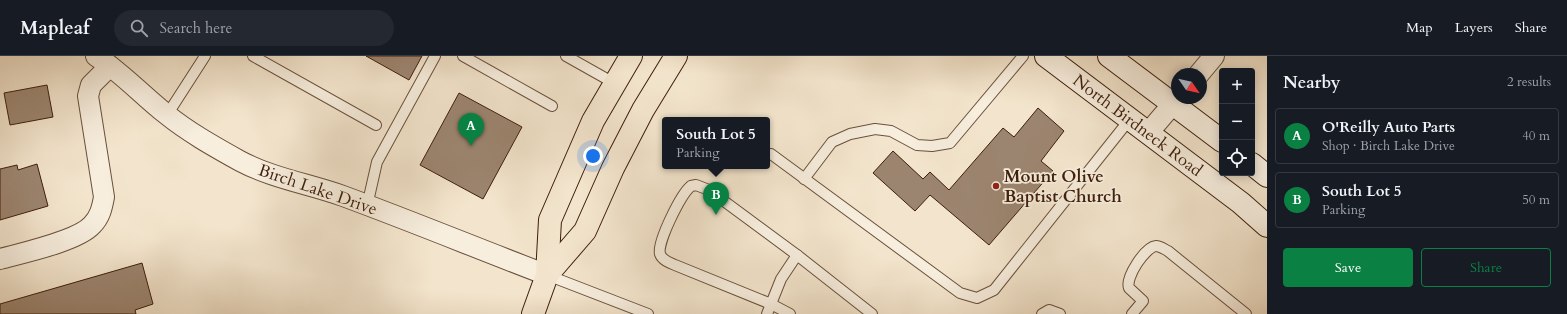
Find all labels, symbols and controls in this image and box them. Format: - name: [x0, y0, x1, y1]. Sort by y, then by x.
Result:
- search box: [114, 10, 394, 46]
- text: Mapleaf: [20, 15, 90, 41]
- icon: search: [128, 17, 150, 39]
- text: Search here: [160, 18, 232, 38]
- text: Map: [1406, 18, 1433, 37]
- text: Layers: [1455, 18, 1493, 37]
- text: Share: [1515, 18, 1547, 37]
- north arrow: [1171, 68, 1207, 104]
- map controls: [1219, 68, 1255, 176]
- button: +: [1219, 68, 1255, 104]
- street label: North Birdneck Road: [1068, 69, 1207, 182]
- text: Nearby: [1283, 71, 1340, 94]
- text: 2 results: [1507, 73, 1551, 91]
- button: −: [1219, 104, 1255, 140]
- pin: A: [458, 113, 484, 146]
- popup: [662, 117, 770, 169]
- text: O'Reilly Auto Parts: [1322, 117, 1455, 137]
- text: South Lot 5: [676, 124, 756, 144]
- text: A: [1292, 127, 1302, 145]
- text: 40 m: [1522, 127, 1550, 145]
- text: Shop · Birch Lake Drive: [1322, 137, 1455, 155]
- button: locate: [1219, 140, 1255, 176]
- text: Parking: [676, 144, 720, 162]
- your location: [583, 146, 603, 166]
- street label: Birch Lake Drive: [255, 158, 380, 221]
- place label: Mount Olive Baptist Church: [1004, 165, 1122, 208]
- marker: Mount Olive Baptist Church: [991, 181, 1001, 191]
- text: South Lot 5: [1322, 181, 1401, 201]
- pin: B: [703, 182, 729, 215]
- text: B: [1292, 191, 1302, 209]
- text: 50 m: [1522, 191, 1550, 209]
- text: Parking: [1322, 201, 1365, 219]
- button: Save: [1283, 248, 1413, 287]
- button: Share: [1421, 248, 1551, 287]

